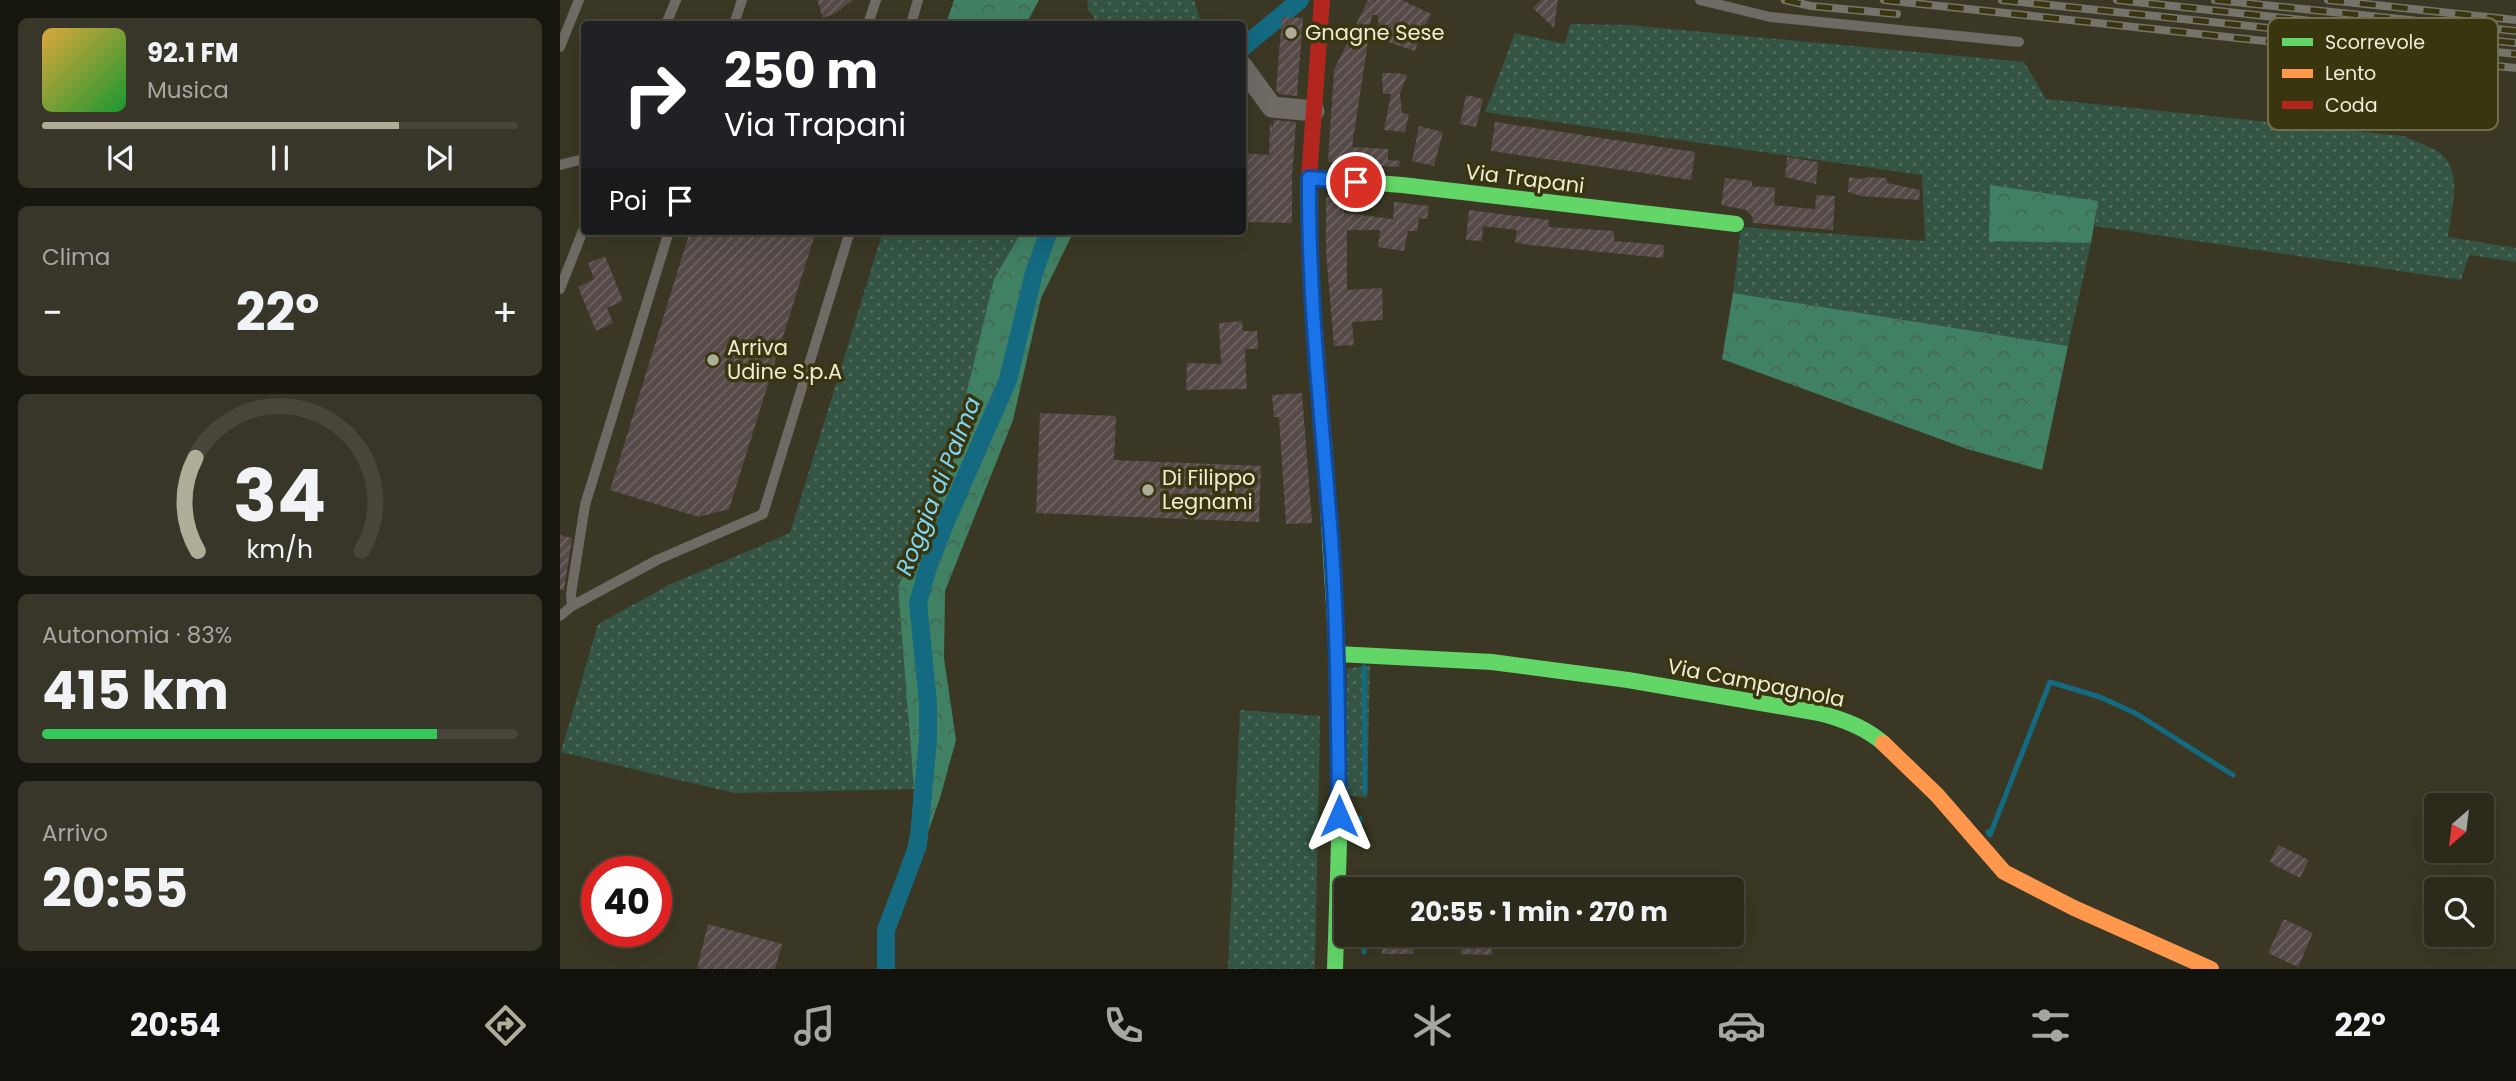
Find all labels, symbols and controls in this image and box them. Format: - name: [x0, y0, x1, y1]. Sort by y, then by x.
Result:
- place label: Gnagne Sese: [1305, 18, 1445, 47]
- legend: [2268, 18, 2498, 130]
- marker: Gnagne Sese: [1283, 25, 1299, 41]
- text: Scorrevole: [2325, 29, 2425, 56]
- text: 92.1 FM: [147, 35, 239, 71]
- text: 250 m: [724, 37, 878, 105]
- icon: right: [609, 49, 700, 140]
- text: Lento: [2325, 60, 2376, 87]
- text: Musica: [147, 74, 229, 106]
- text: Coda: [2325, 92, 2378, 119]
- text: Via Trapani: [724, 102, 906, 147]
- icon: previous: [102, 139, 140, 177]
- icon: pause: [261, 139, 299, 177]
- icon: next: [420, 139, 458, 177]
- pin: [1326, 152, 1386, 212]
- street label: Via Trapani: [1464, 157, 1586, 200]
- icon: arrive: [1337, 163, 1375, 201]
- icon: arrive: [661, 182, 699, 220]
- text: Poi: [609, 183, 647, 219]
- text: Clima: [42, 241, 110, 273]
- text: 22°: [236, 276, 319, 349]
- text: −: [42, 286, 63, 339]
- text: +: [492, 286, 518, 339]
- place label: Arriva Udine S.p.A: [727, 333, 842, 386]
- marker: Arriva Udine S.p.A: [705, 352, 721, 368]
- water label: Roggia di Palma: [888, 392, 988, 580]
- text: 34: [233, 445, 327, 546]
- place label: Di Filippo Legnami: [1162, 463, 1256, 516]
- marker: Di Filippo Legnami: [1140, 482, 1156, 498]
- text: km/h: [247, 531, 313, 566]
- text: Autonomia · 83%: [42, 619, 232, 651]
- street label: Via Campagnola: [1665, 651, 1847, 714]
- text: 415 km: [42, 654, 229, 727]
- position arrow: [1302, 779, 1376, 853]
- north arrow: [2424, 793, 2494, 863]
- map controls: [2424, 793, 2494, 947]
- text: Arrivo: [42, 817, 108, 849]
- text: 20:55: [42, 852, 188, 925]
- speed limit sign: 40: [581, 856, 672, 947]
- button: search: [2424, 877, 2494, 947]
- text: 20:55 · 1 min · 270 m: [1410, 894, 1668, 930]
- icon: directions: [481, 1001, 530, 1050]
- icon: music: [790, 1001, 839, 1050]
- icon: phone: [1099, 1001, 1148, 1050]
- icon: climate: [1408, 1001, 1457, 1050]
- icon: car: [1717, 1001, 1766, 1050]
- icon: filters: [2026, 1001, 2075, 1050]
- text: 20:54: [130, 1002, 221, 1047]
- text: 22°: [2335, 1002, 2386, 1047]

